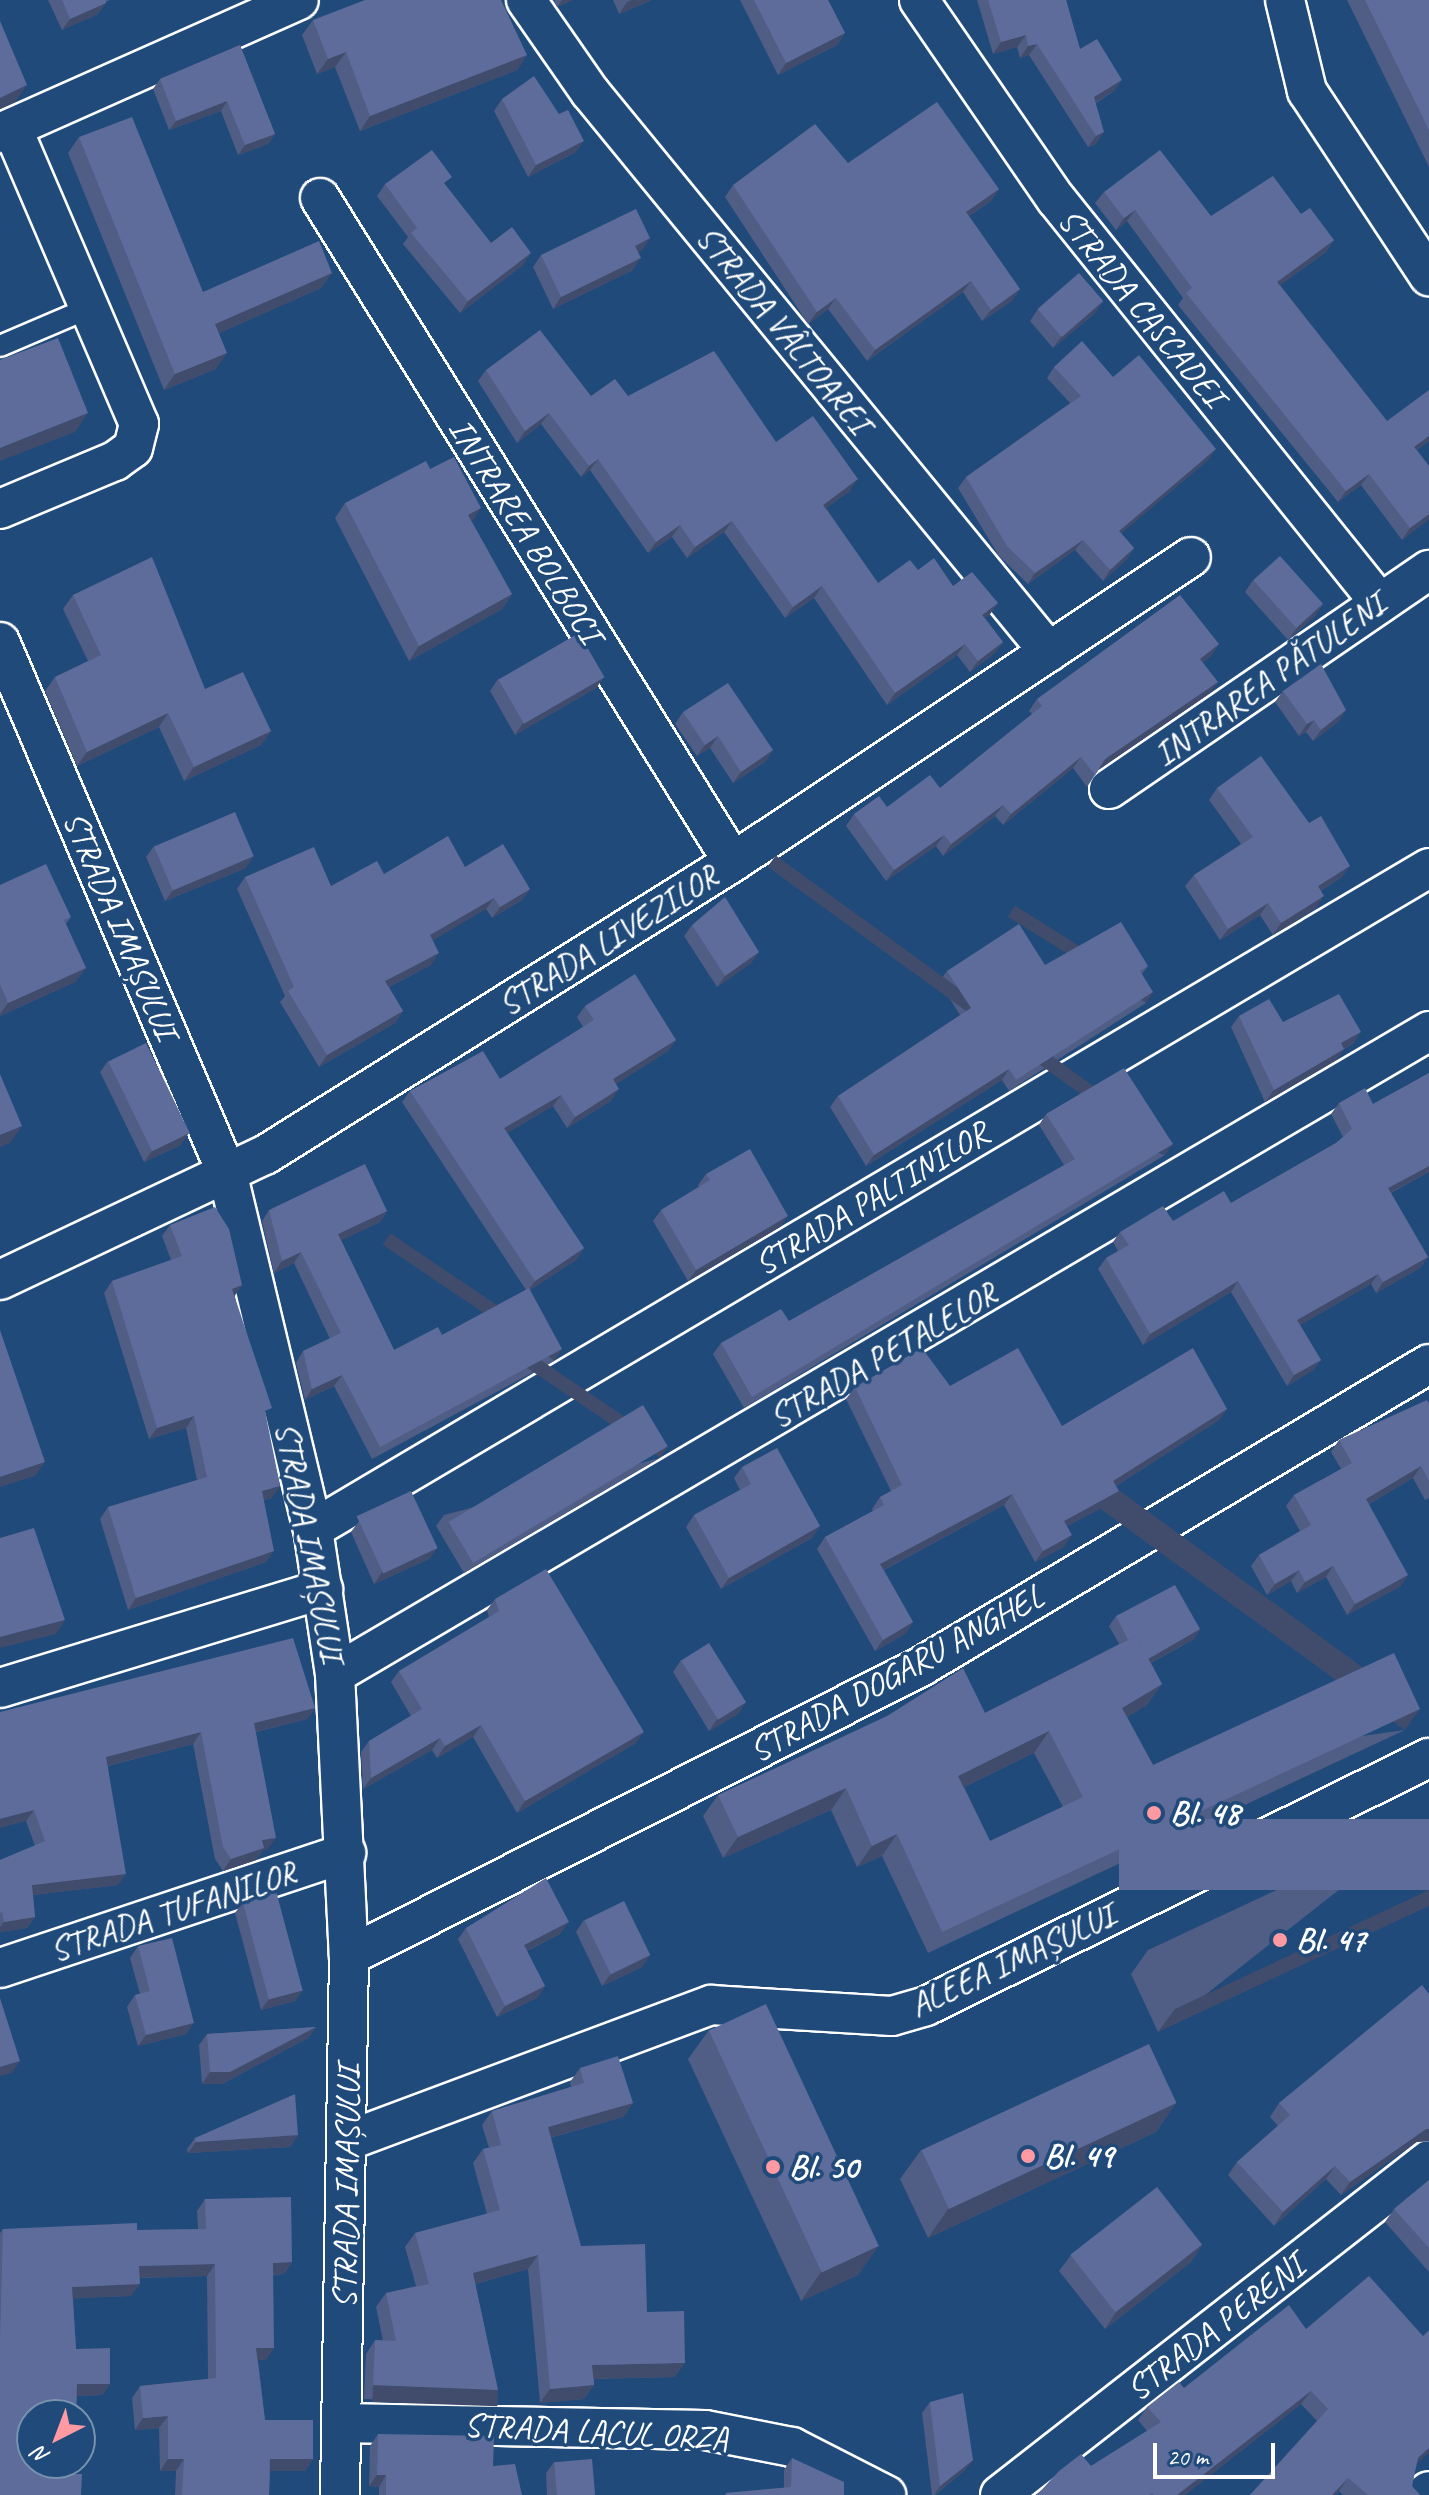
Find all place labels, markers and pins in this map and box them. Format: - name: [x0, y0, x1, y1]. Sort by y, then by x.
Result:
- place label: Bl. 48: [1170, 1793, 1240, 1833]
- marker: Bl. 48: [1145, 1804, 1163, 1822]
- place label: Bl. 47: [1296, 1920, 1366, 1960]
- marker: Bl. 47: [1271, 1931, 1289, 1949]
- place label: Bl. 49: [1044, 2136, 1113, 2176]
- place label: Bl. 50: [789, 2147, 858, 2187]
- marker: Bl. 49: [1019, 2147, 1037, 2165]
- marker: Bl. 50: [764, 2158, 782, 2176]

